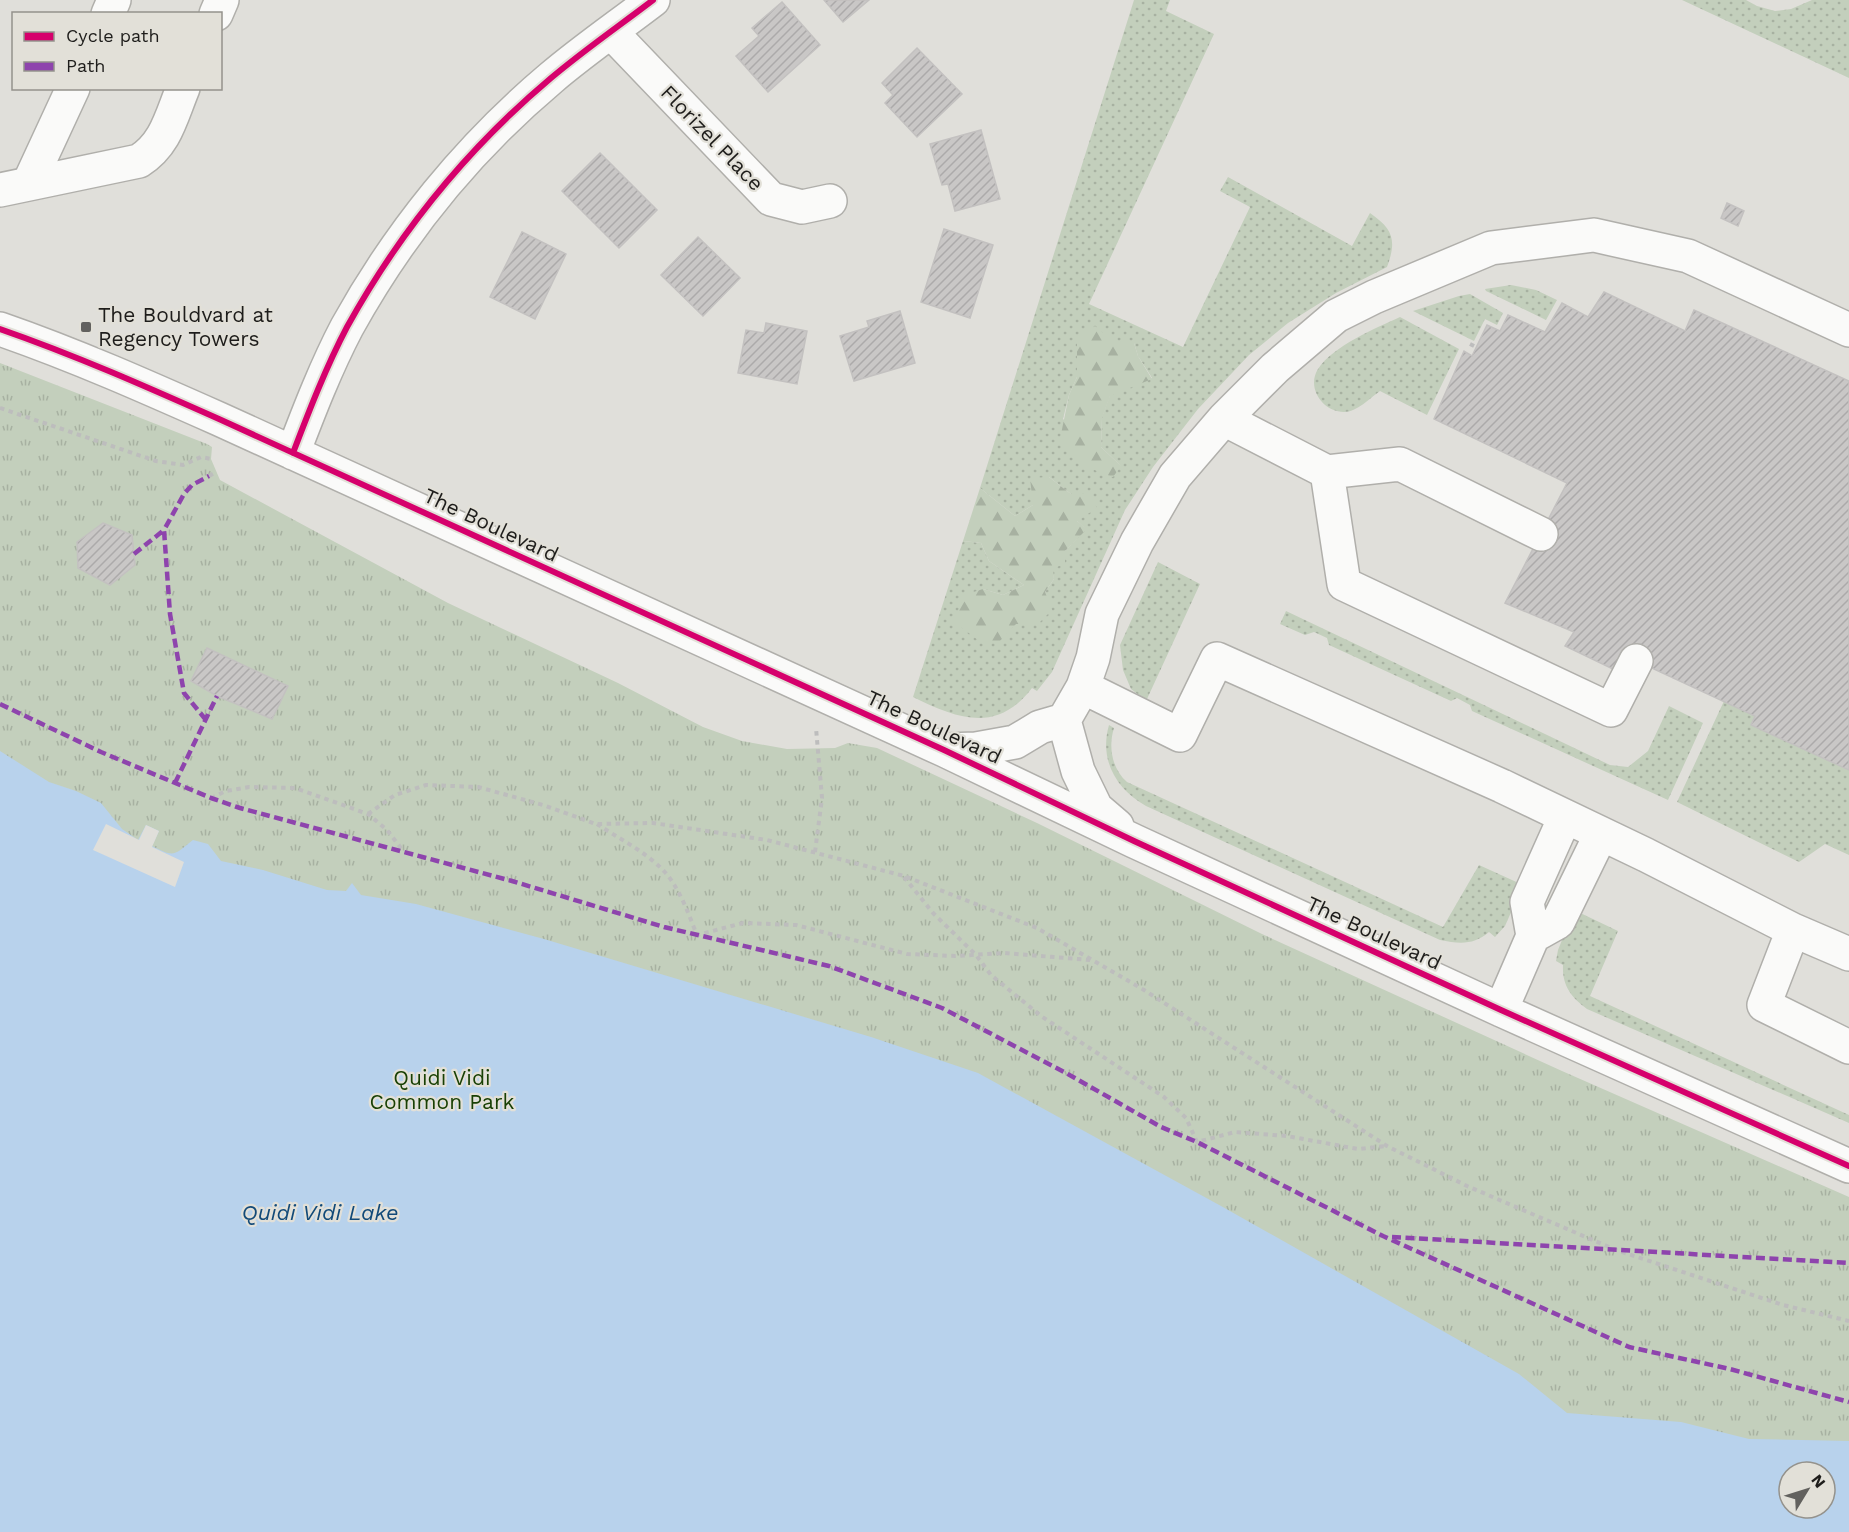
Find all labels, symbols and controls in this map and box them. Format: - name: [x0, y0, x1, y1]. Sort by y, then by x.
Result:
- legend: [12, 12, 222, 90]
- text: Cycle path: [66, 25, 160, 46]
- text: Path: [66, 55, 106, 76]
- street label: Florizel Place: [656, 80, 769, 196]
- place label: The Bouldvard at Regency Towers: [98, 302, 273, 351]
- marker: The Bouldvard at Regency Towers: [79, 320, 93, 334]
- street label: The Boulevard: [420, 482, 563, 567]
- street label: The Boulevard: [863, 684, 1006, 769]
- street label: The Boulevard: [1303, 890, 1446, 975]
- park label: Quidi Vidi Common Park: [370, 1065, 515, 1114]
- water label: Quidi Vidi Lake: [241, 1200, 399, 1225]
- north arrow: [1777, 1460, 1837, 1520]
- text: N: [1807, 1471, 1830, 1492]

